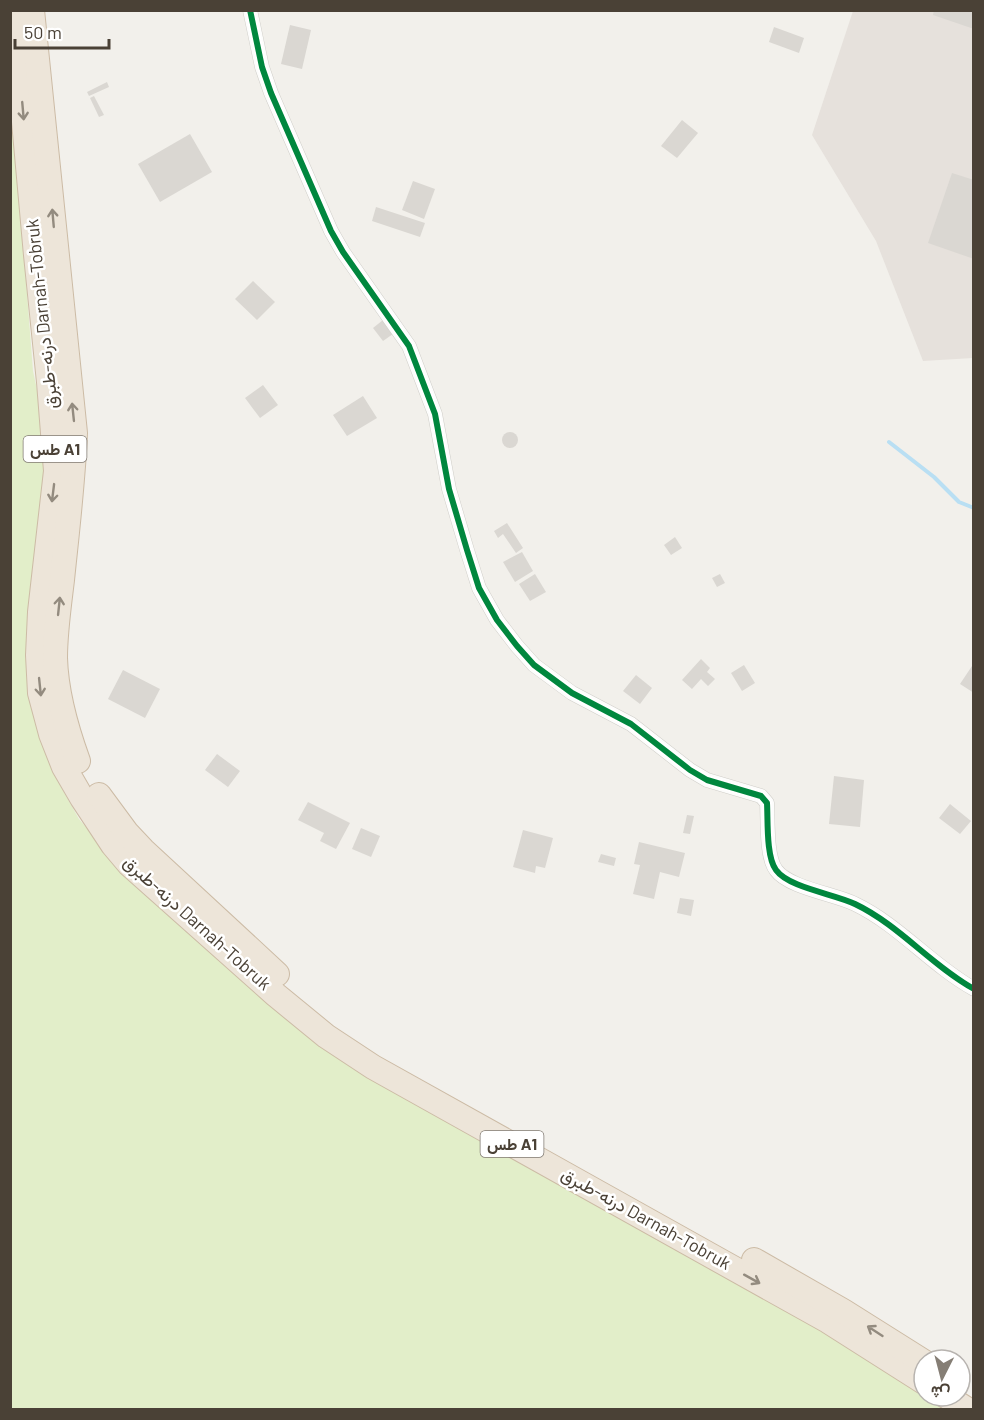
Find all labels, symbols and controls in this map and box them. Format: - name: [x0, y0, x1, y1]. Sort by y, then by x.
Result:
- scale bar: [15, 12, 110, 50]
- text: 50 m: [24, 21, 62, 43]
- one-way arrow: [18, 100, 29, 120]
- one-way arrow: [47, 209, 58, 229]
- street label: درنه-طبرق Darnah-Tobruk: [20, 218, 63, 410]
- one-way arrow: [67, 403, 78, 423]
- road number: طس A1: [23, 436, 86, 462]
- one-way arrow: [47, 482, 58, 502]
- one-way arrow: [54, 597, 65, 617]
- one-way arrow: [35, 677, 46, 696]
- street label: درنه-طبرق Darnah-Tobruk: [119, 850, 276, 995]
- road number: طس A1: [480, 1131, 544, 1157]
- street label: درنه-طبرق Darnah-Tobruk: [557, 1162, 735, 1275]
- one-way arrow: [743, 1273, 760, 1285]
- one-way arrow: [867, 1324, 884, 1336]
- north arrow: [912, 1348, 972, 1408]
- text: ش: [930, 1382, 951, 1404]

